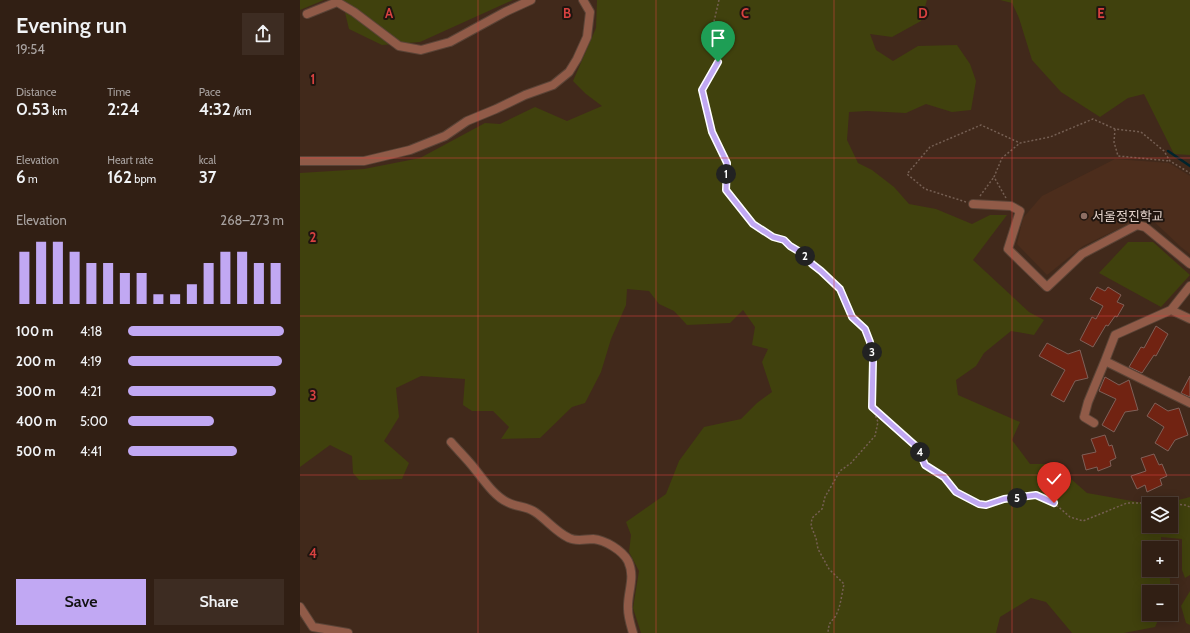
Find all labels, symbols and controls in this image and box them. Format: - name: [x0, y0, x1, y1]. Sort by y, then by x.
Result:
- text: A: [385, 5, 394, 21]
- text: B: [563, 5, 571, 21]
- text: C: [741, 5, 749, 21]
- text: D: [918, 5, 928, 21]
- text: E: [1097, 5, 1105, 21]
- text: Evening run: [16, 12, 127, 39]
- button: share: [242, 13, 284, 55]
- pin: [701, 21, 735, 62]
- icon: arrive: [707, 27, 729, 49]
- text: 19:54: [16, 41, 45, 57]
- text: 1: [311, 71, 315, 87]
- text: Distance: [16, 85, 57, 99]
- text: Time: [107, 85, 131, 99]
- text: Pace: [199, 85, 221, 99]
- text: 0.53: [16, 99, 50, 119]
- text: 2:24: [107, 99, 139, 119]
- text: 4:32: [199, 99, 231, 119]
- text: km: [50, 104, 67, 118]
- text: /km: [231, 104, 251, 118]
- text: Elevation: [16, 153, 59, 167]
- text: Heart rate: [107, 153, 153, 167]
- text: kcal: [199, 153, 216, 167]
- pin: 1: [716, 164, 736, 184]
- text: 6: [16, 167, 26, 187]
- text: 162: [107, 167, 132, 187]
- text: 37: [199, 167, 216, 187]
- text: 1: [724, 167, 728, 181]
- text: m: [26, 172, 38, 186]
- text: bpm: [132, 172, 156, 186]
- place label: 서울정진학교: [1092, 208, 1164, 224]
- marker: 서울정진학교: [1079, 211, 1089, 221]
- text: Elevation: [16, 212, 67, 228]
- text: 268–273 m: [220, 212, 284, 228]
- text: 2: [310, 229, 317, 245]
- pin: 2: [795, 246, 815, 266]
- text: 2: [802, 249, 808, 263]
- text: 100 m: [16, 323, 53, 339]
- text: 4:18: [80, 323, 102, 339]
- pin: 3: [862, 342, 882, 362]
- text: 3: [869, 345, 875, 359]
- text: 200 m: [16, 353, 55, 369]
- text: 4:19: [80, 353, 102, 369]
- text: 300 m: [16, 383, 56, 399]
- text: 4:21: [80, 383, 101, 399]
- text: 3: [309, 387, 317, 403]
- text: 400 m: [16, 413, 57, 429]
- text: 5:00: [80, 413, 108, 429]
- pin: 4: [910, 442, 930, 462]
- text: 500 m: [16, 443, 56, 459]
- text: 4:41: [80, 443, 102, 459]
- text: 4: [917, 445, 923, 459]
- pin: [1037, 462, 1071, 503]
- icon: check: [1043, 468, 1065, 490]
- pin: 5: [1007, 488, 1027, 508]
- text: 5: [1014, 491, 1020, 505]
- map controls: [1142, 497, 1178, 621]
- button: layers: [1142, 497, 1178, 533]
- button: +: [1142, 541, 1178, 577]
- text: 4: [309, 545, 317, 561]
- button: Save: [16, 579, 146, 625]
- button: Share: [154, 579, 284, 625]
- button: −: [1142, 585, 1178, 621]

